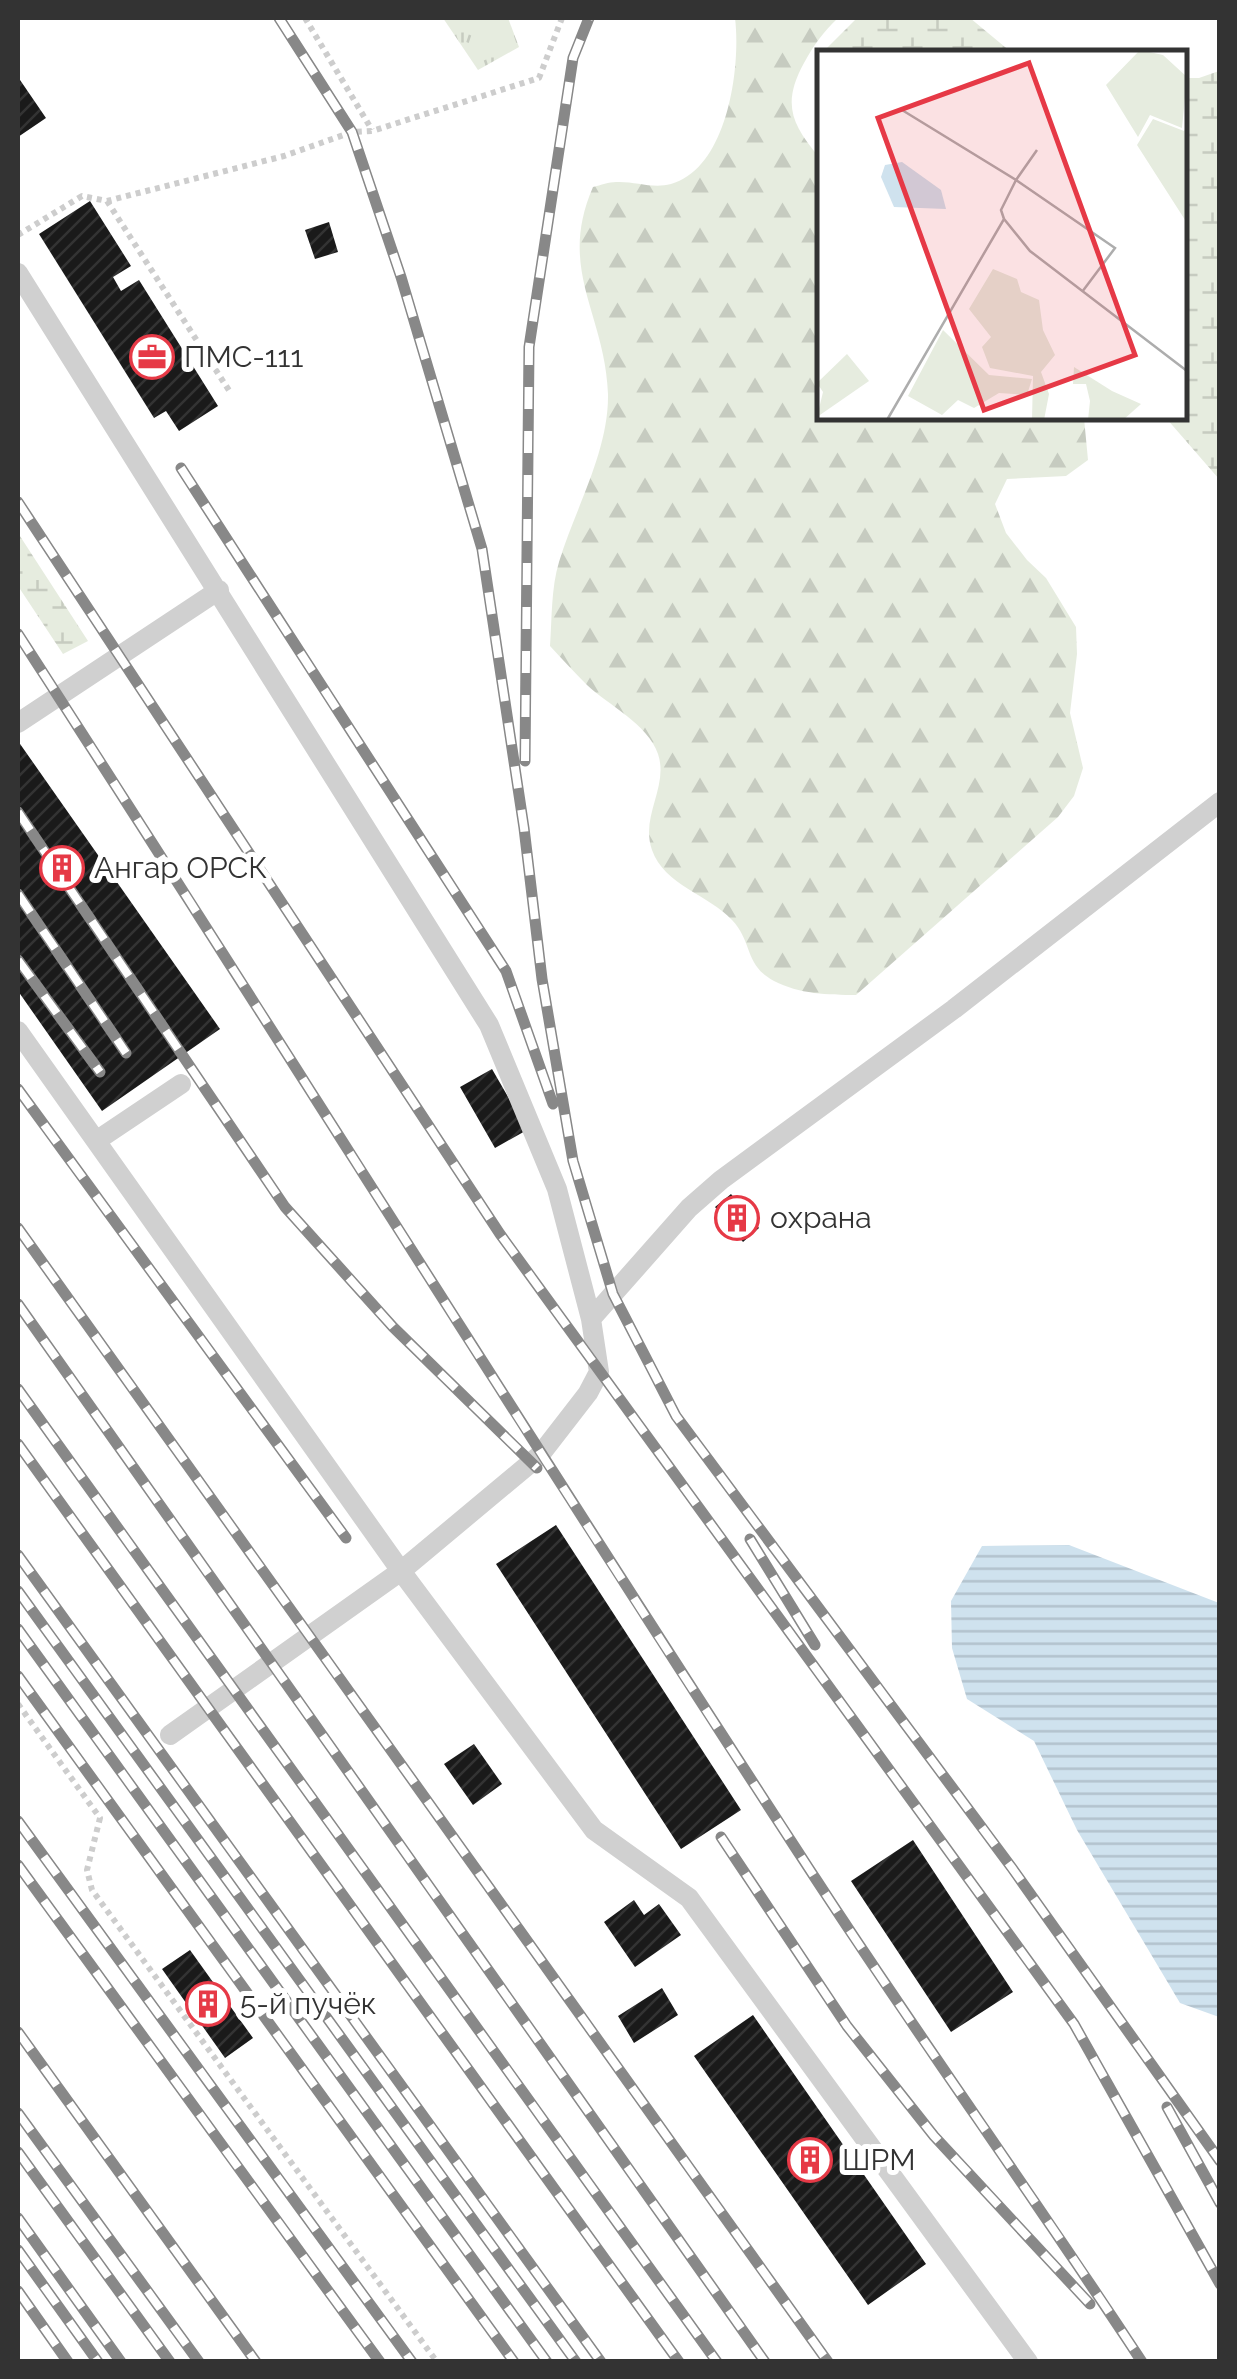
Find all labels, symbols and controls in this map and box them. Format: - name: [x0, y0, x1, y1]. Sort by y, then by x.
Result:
- inset map: [817, 50, 1187, 420]
- office icon: ПМС-111: [129, 334, 175, 380]
- place label: ПМС-111: [184, 339, 303, 374]
- building icon: Ангар ОРСК: [39, 845, 85, 891]
- place label: Ангар ОРСК: [94, 850, 267, 885]
- building icon: охрана: [714, 1195, 760, 1241]
- place label: охрана: [770, 1200, 872, 1235]
- building icon: 5-й пучёк: [185, 1981, 231, 2027]
- place label: 5-й пучёк: [240, 1986, 376, 2021]
- building icon: ШРМ: [787, 2137, 833, 2183]
- place label: ШРМ: [842, 2142, 915, 2177]

